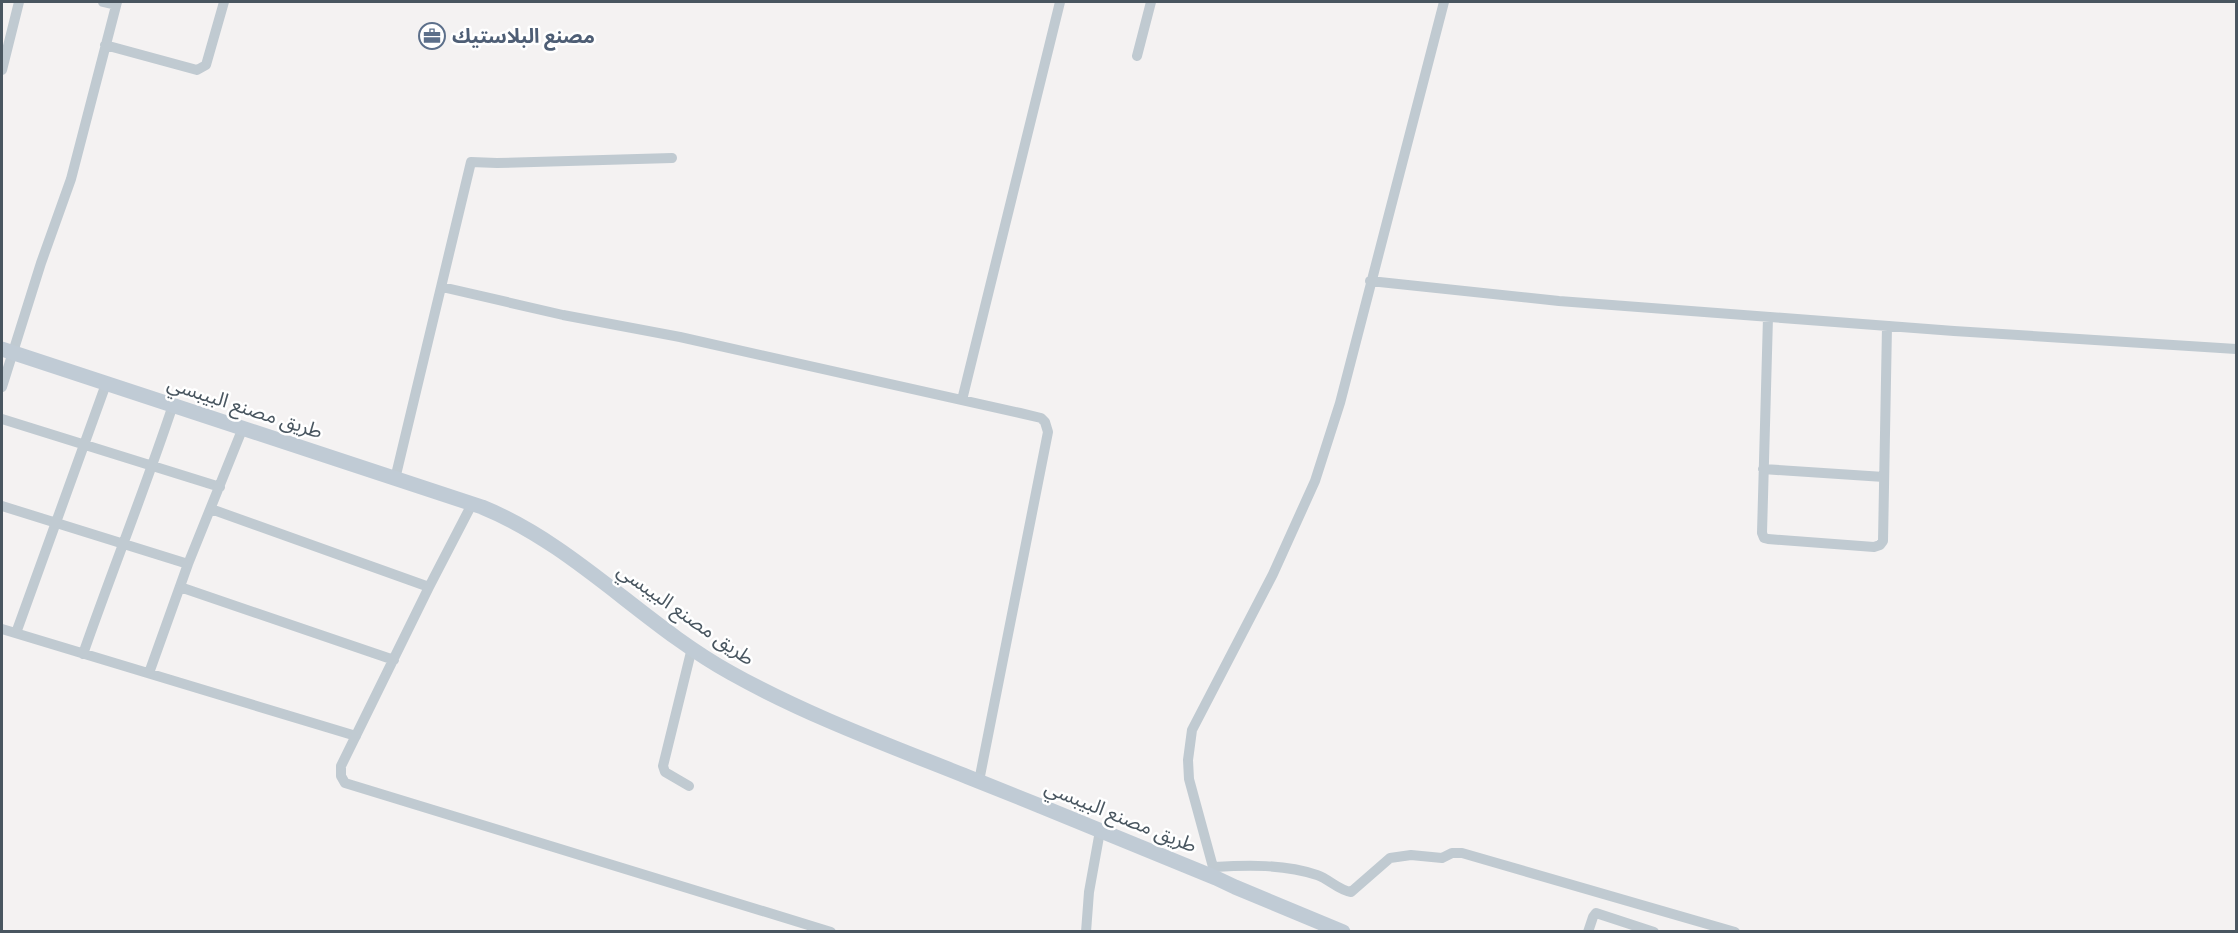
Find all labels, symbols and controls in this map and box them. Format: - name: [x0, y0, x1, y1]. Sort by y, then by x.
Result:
- office icon: مصنع البلاستيك: [417, 21, 447, 51]
- place label: مصنع البلاستيك: [452, 24, 595, 51]
- street label: طريق مصنع البيبسي: [163, 371, 326, 447]
- street label: طريق مصنع البيبسي: [611, 558, 759, 673]
- street label: طريق مصنع البيبسي: [1040, 775, 1201, 861]

